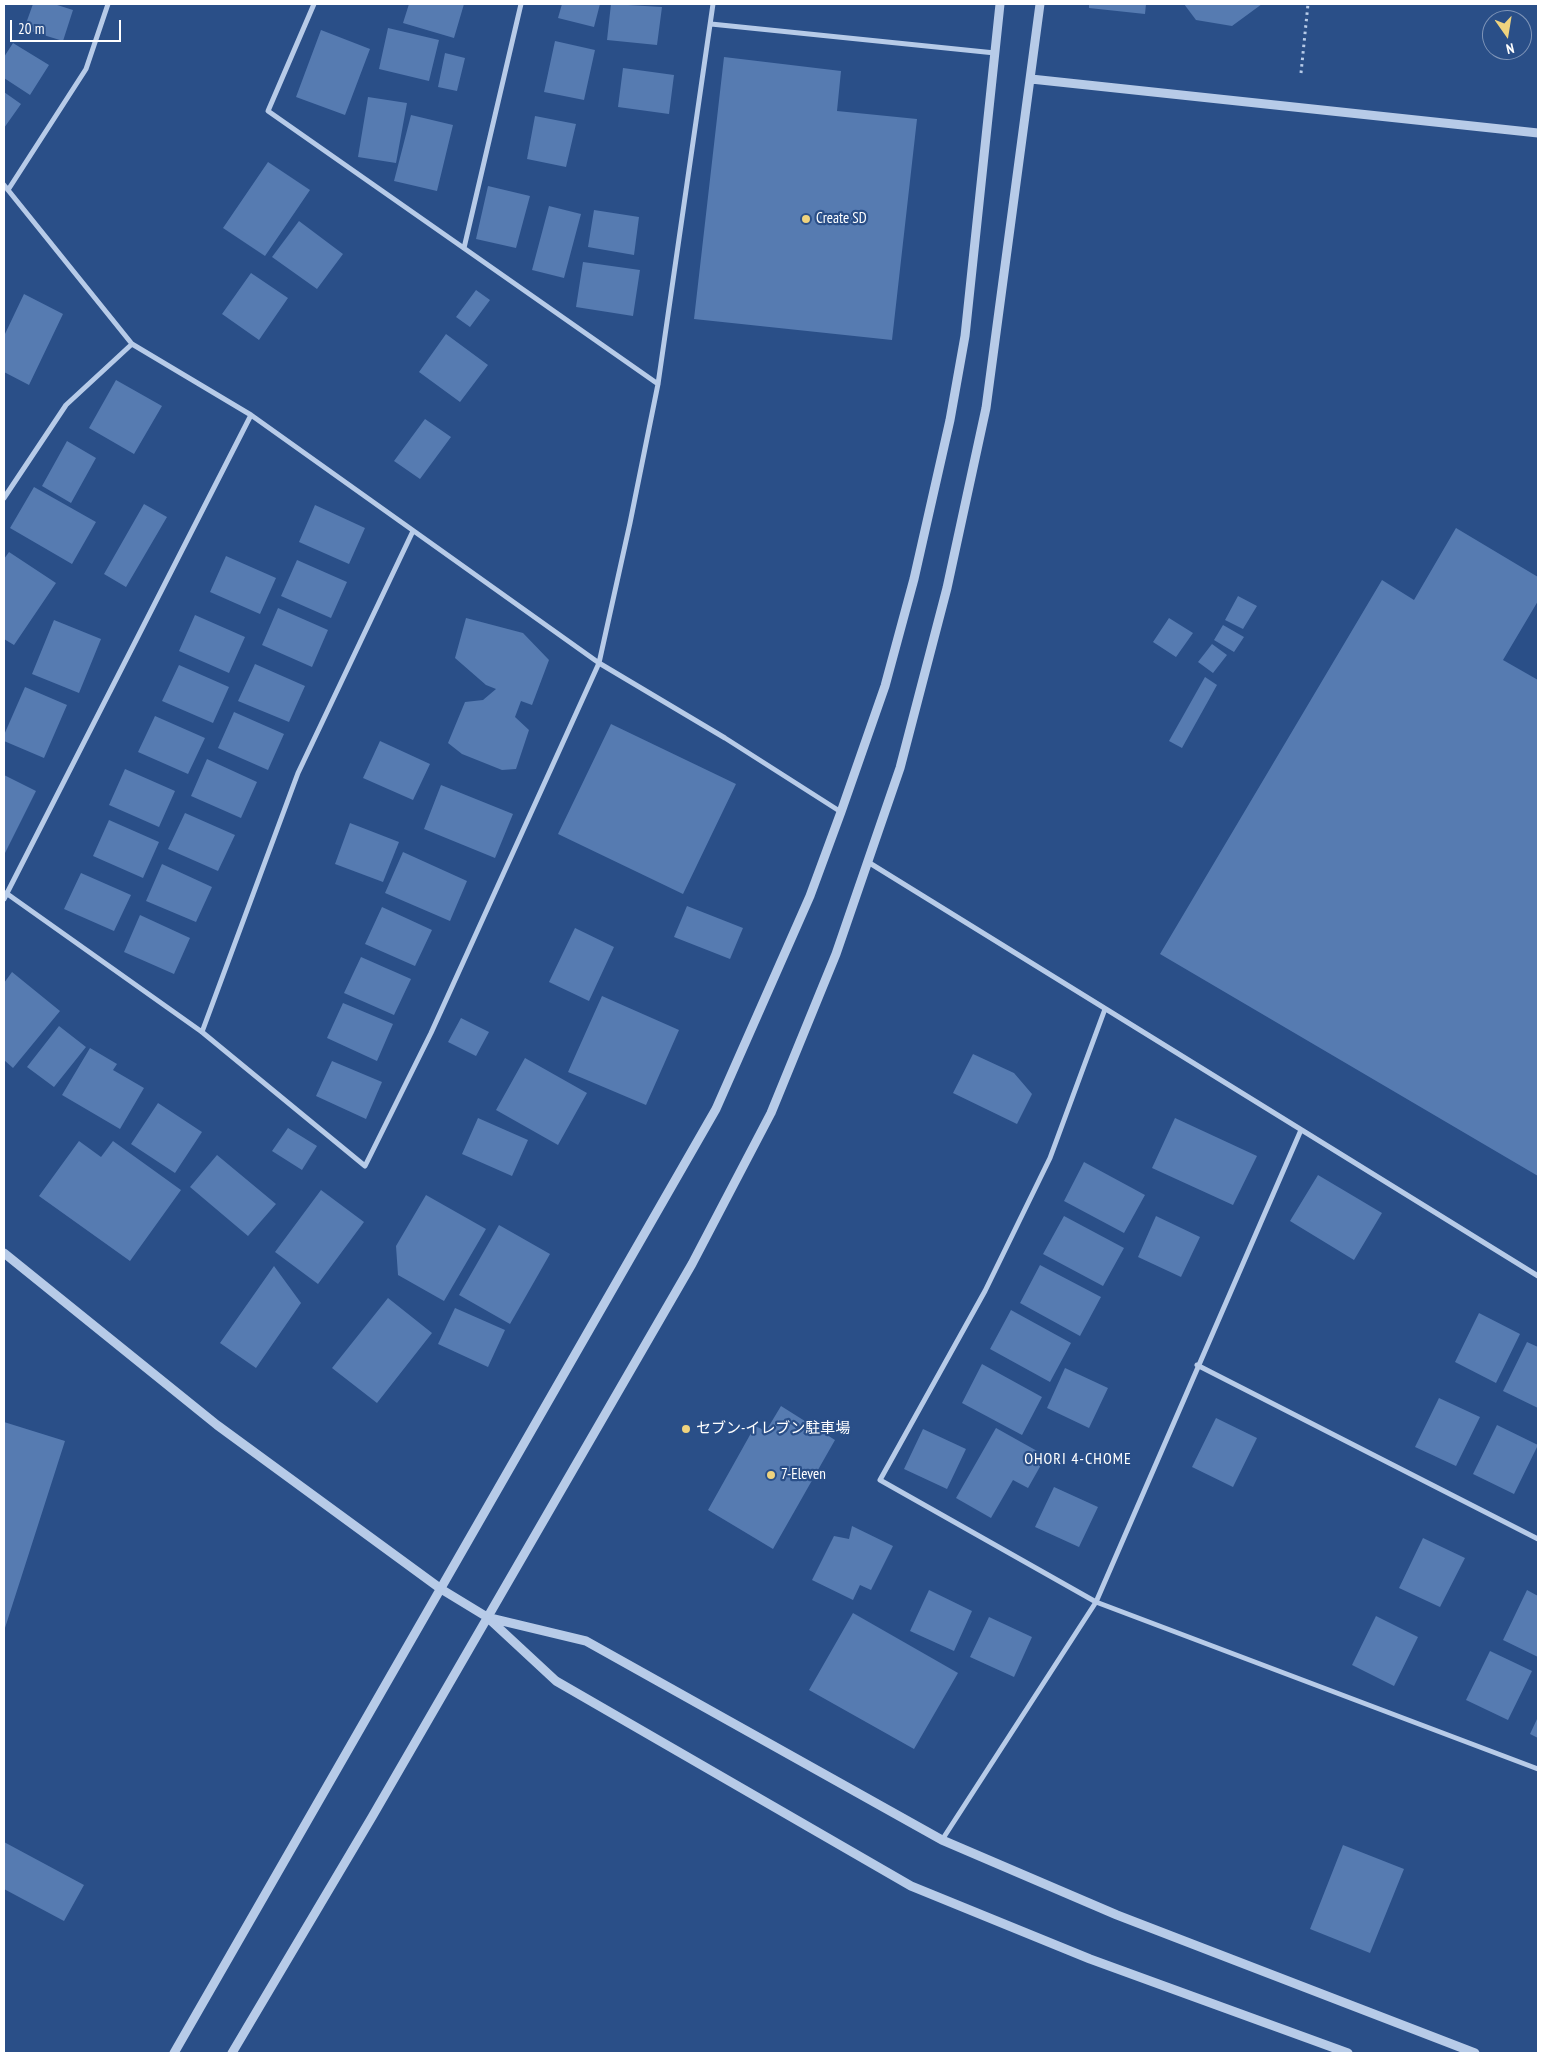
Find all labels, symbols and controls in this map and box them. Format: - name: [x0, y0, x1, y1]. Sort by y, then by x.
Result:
- scale bar: [12, 10, 124, 42]
- north arrow: [1482, 10, 1532, 60]
- text: 20 m: [18, 19, 44, 38]
- text: N: [1504, 39, 1516, 58]
- place label: Create SD: [816, 210, 867, 228]
- marker: Create SD: [800, 213, 812, 225]
- place label: セブン-イレブン駐車場: [696, 1420, 850, 1438]
- marker: セブン-イレブン駐車場: [680, 1423, 692, 1435]
- district label: OHORI 4-CHOME: [1023, 1449, 1133, 1469]
- place label: 7-Eleven: [781, 1466, 826, 1484]
- marker: 7-Eleven: [765, 1469, 777, 1481]

